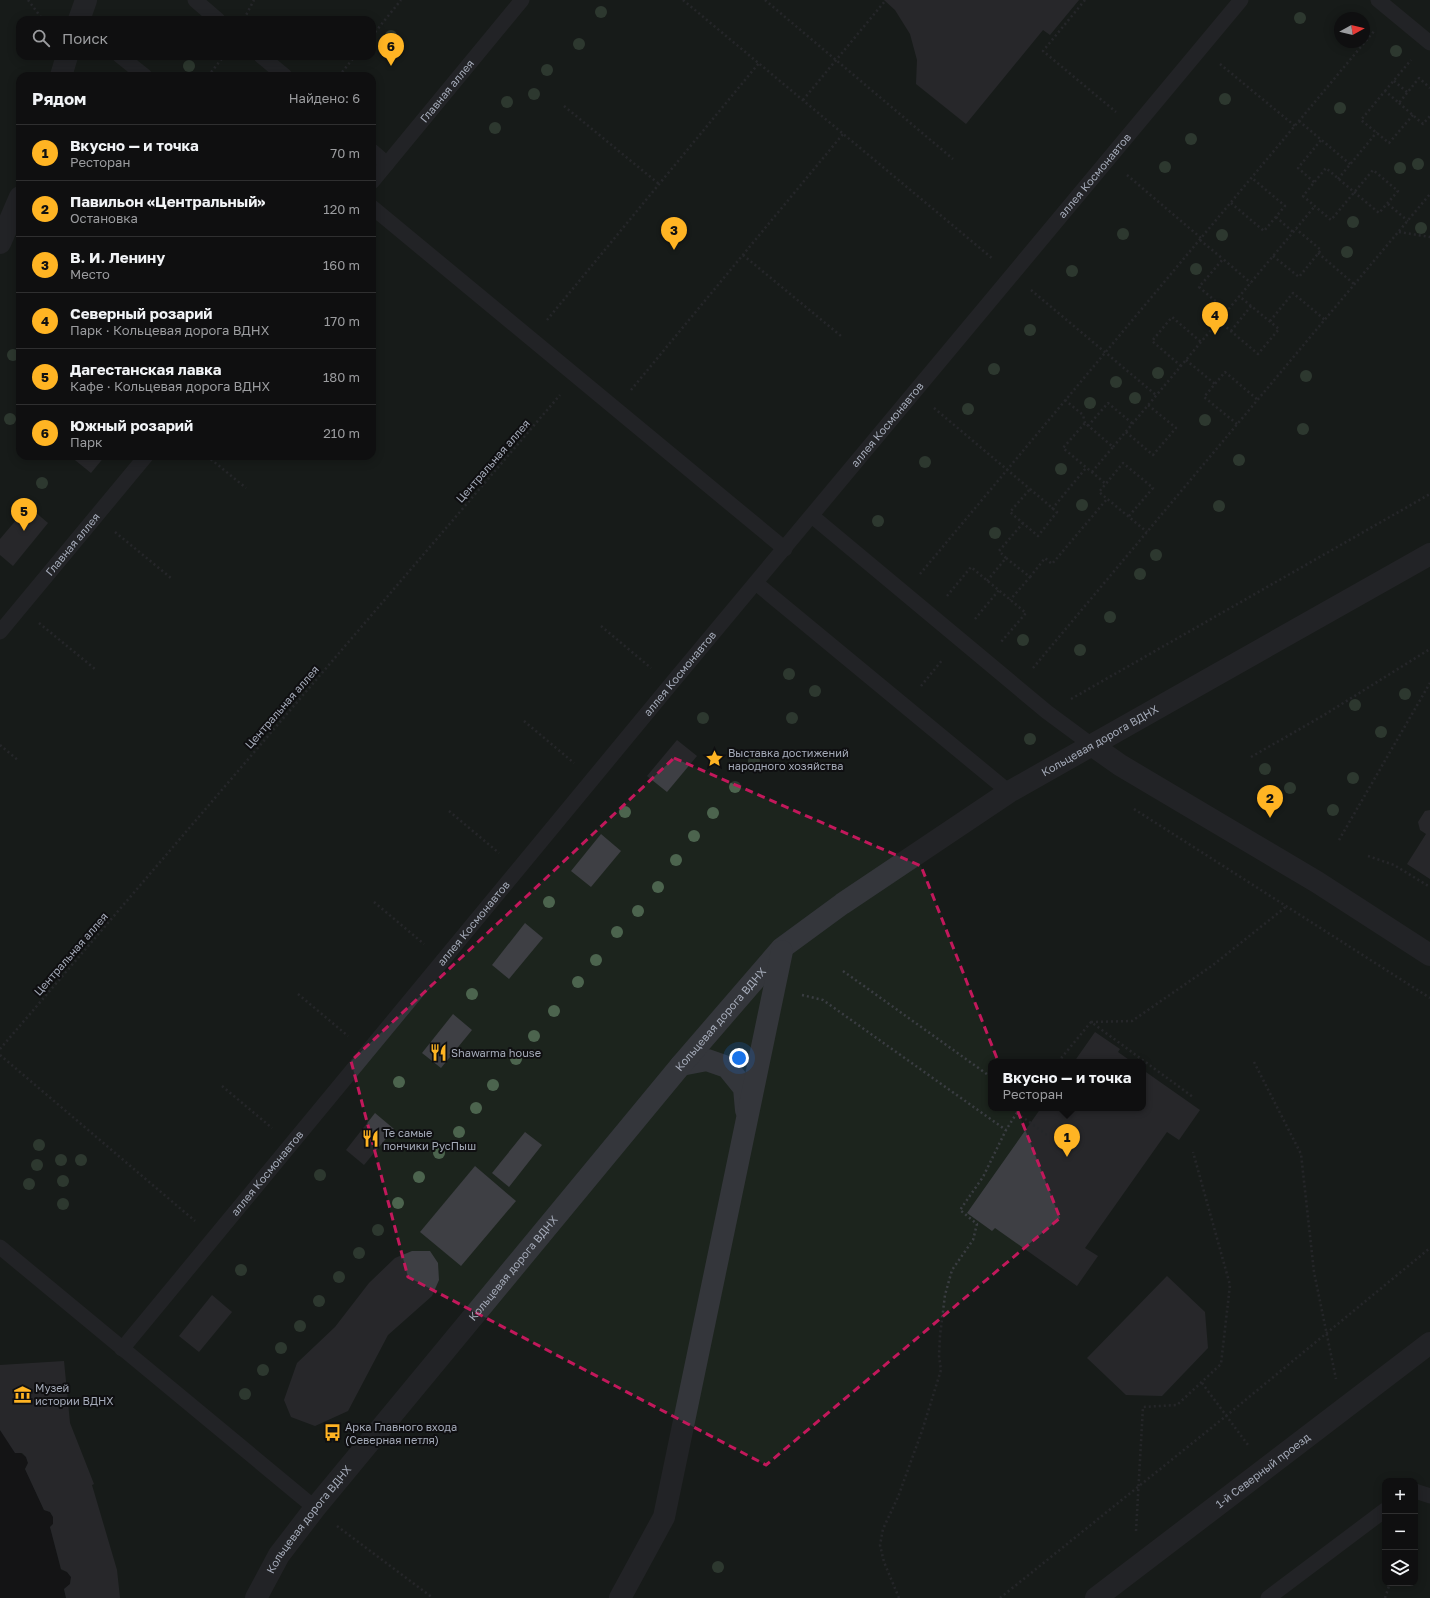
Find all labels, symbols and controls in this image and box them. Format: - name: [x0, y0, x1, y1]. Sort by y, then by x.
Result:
- north arrow: [1334, 12, 1370, 48]
- search box: [16, 16, 376, 60]
- icon: search: [30, 27, 52, 49]
- text: Поиск: [62, 29, 108, 47]
- pin: 6: [378, 33, 404, 66]
- street label: Главная аллея: [417, 57, 476, 125]
- text: Рядом: [32, 88, 86, 109]
- text: Найдено: 6: [289, 90, 360, 106]
- street label: аллея Космонавтов: [1055, 130, 1133, 220]
- text: Вкусно — и точка: [70, 136, 199, 154]
- text: 1: [42, 145, 48, 161]
- text: 70 m: [330, 145, 360, 161]
- text: Ресторан: [70, 154, 130, 170]
- text: Павильон «Центральный»: [70, 192, 265, 210]
- text: 2: [41, 201, 49, 217]
- text: 120 m: [323, 201, 360, 217]
- text: Остановка: [70, 210, 138, 226]
- pin: 3: [661, 217, 687, 250]
- text: В. И. Ленину: [70, 248, 165, 266]
- text: 3: [41, 257, 49, 273]
- text: 160 m: [323, 257, 360, 273]
- text: Место: [70, 266, 110, 282]
- pin: 4: [1202, 302, 1228, 335]
- text: Северный розарий: [70, 304, 213, 322]
- text: 4: [41, 313, 49, 329]
- text: 170 m: [324, 313, 360, 329]
- text: Парк · Кольцевая дорога ВДНХ: [70, 322, 269, 338]
- text: Дагестанская лавка: [70, 360, 221, 378]
- text: 5: [41, 369, 49, 385]
- text: 180 m: [323, 369, 360, 385]
- text: Кафе · Кольцевая дорога ВДНХ: [70, 378, 270, 394]
- street label: аллея Космонавтов: [848, 379, 926, 469]
- text: Южный розарий: [70, 416, 193, 434]
- street label: Центральная аллея: [453, 417, 532, 505]
- text: 6: [41, 425, 49, 441]
- text: 210 m: [323, 425, 360, 441]
- text: Парк: [70, 434, 103, 450]
- pin: 5: [11, 498, 37, 531]
- street label: Главная аллея: [43, 510, 102, 578]
- street label: аллея Космонавтов: [640, 628, 718, 718]
- street label: Центральная аллея: [242, 663, 321, 751]
- street label: Кольцевая дорога ВДНХ: [1039, 702, 1160, 778]
- place label: Выставка достижений народного хозяйства: [728, 746, 849, 772]
- place icon: Выставка достижений народного хозяйства: [705, 749, 725, 769]
- pin: 2: [1257, 785, 1283, 818]
- street label: аллея Космонавтов: [434, 878, 512, 968]
- street label: Центральная аллея: [31, 910, 110, 998]
- street label: Кольцевая дорога ВДНХ: [672, 965, 768, 1073]
- restaurant icon: Shawarma house: [428, 1043, 448, 1063]
- place label: Shawarma house: [451, 1046, 541, 1059]
- your location: [729, 1048, 749, 1068]
- popup: [988, 1059, 1146, 1111]
- text: Вкусно — и точка: [1003, 1068, 1131, 1086]
- text: Ресторан: [1003, 1086, 1063, 1102]
- pin: 1: [1054, 1124, 1080, 1157]
- place label: Те самые пончики РусПыш: [383, 1126, 476, 1152]
- street label: аллея Космонавтов: [228, 1128, 306, 1218]
- restaurant icon: Те самые пончики РусПыш: [360, 1129, 380, 1149]
- street label: Кольцевая дорога ВДНХ: [466, 1213, 560, 1323]
- place label: Музей истории ВДНХ: [35, 1381, 114, 1407]
- museum icon: Музей истории ВДНХ: [12, 1384, 32, 1404]
- place label: Арка Главного входа (Северная петля): [345, 1420, 457, 1446]
- bus stop icon: Арка Главного входа (Северная петля): [322, 1423, 342, 1443]
- street label: 1-й Северный проезд: [1213, 1430, 1313, 1510]
- street label: Кольцевая дорога ВДНХ: [263, 1463, 354, 1575]
- map controls: [1382, 1478, 1418, 1586]
- button: +: [1382, 1478, 1418, 1514]
- button: −: [1382, 1514, 1418, 1550]
- button: layers: [1382, 1550, 1418, 1586]

